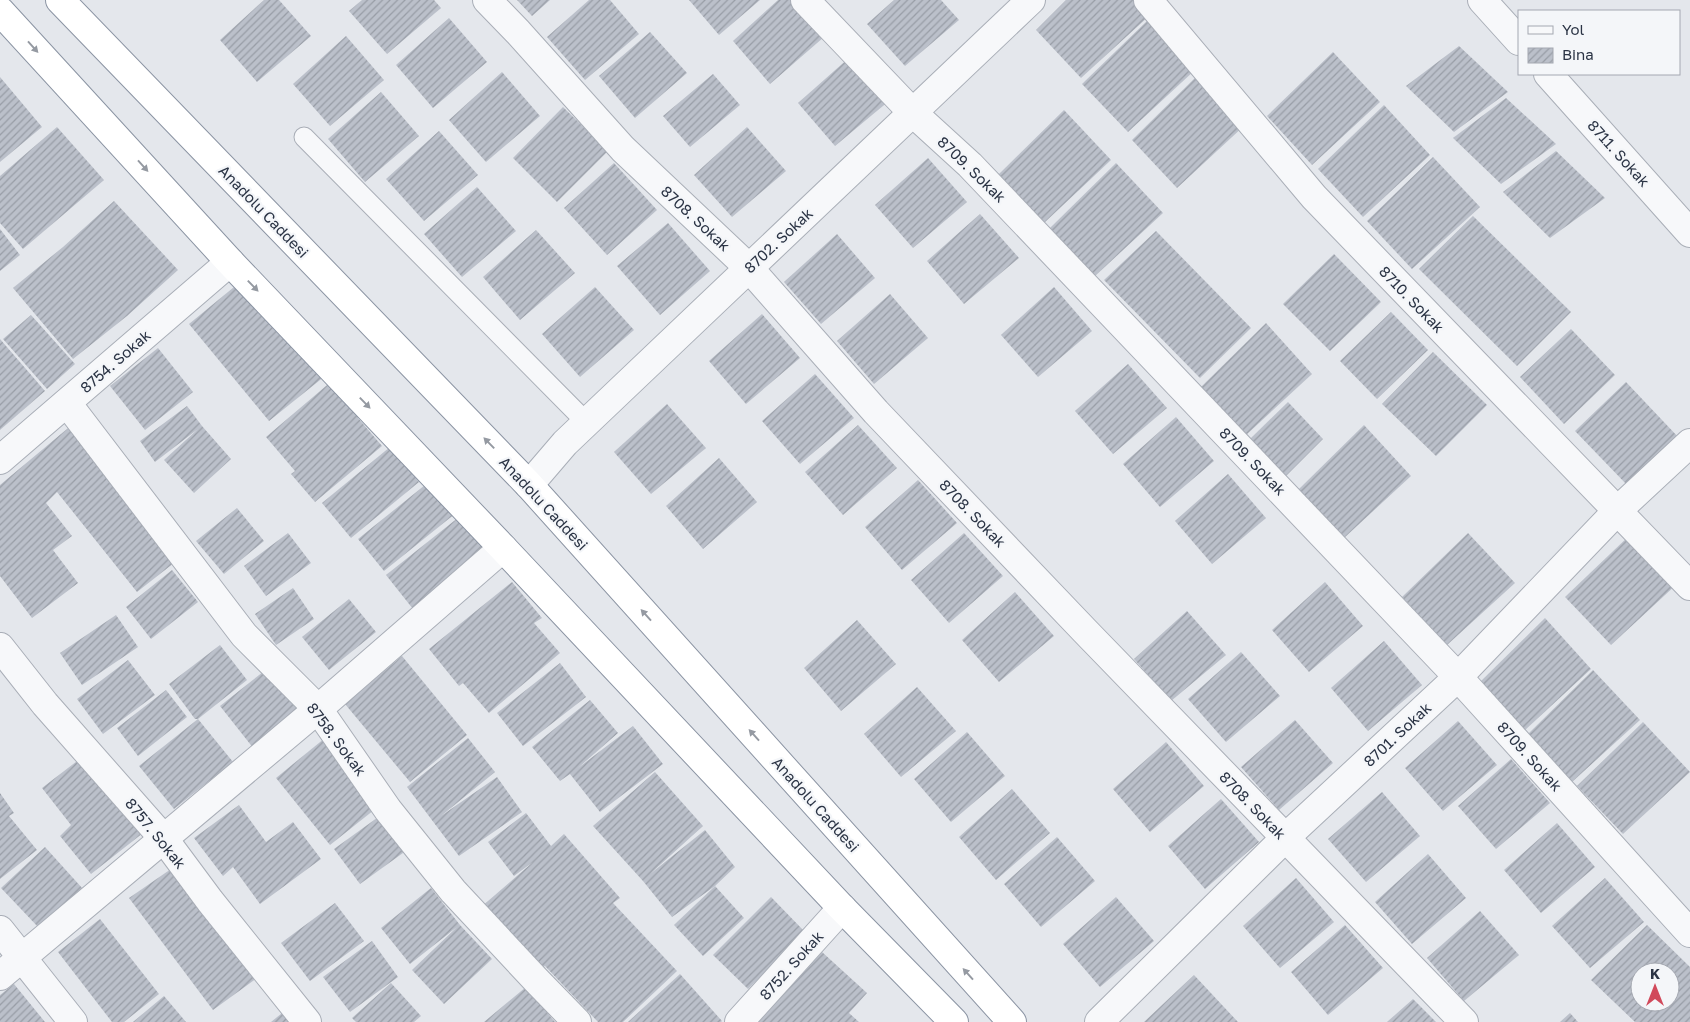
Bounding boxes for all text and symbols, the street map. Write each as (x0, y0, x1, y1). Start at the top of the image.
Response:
legend (1518, 10, 1680, 75)
text: Yol (1562, 20, 1584, 38)
one-way arrow (27, 40, 39, 52)
text: Bina (1562, 45, 1594, 63)
street label: 8711. Sokak (1584, 116, 1654, 191)
street label: 8709. Sokak (934, 132, 1010, 206)
one-way arrow (137, 160, 149, 172)
street label: Anadolu Caddesi (215, 161, 313, 261)
street label: 8708. Sokak (658, 182, 735, 255)
street label: 8702. Sokak (740, 203, 816, 276)
street label: 8710. Sokak (1376, 262, 1449, 336)
one-way arrow (247, 279, 259, 291)
street label: 8754. Sokak (76, 325, 154, 396)
one-way arrow (359, 397, 371, 409)
street label: 8709. Sokak (1216, 423, 1290, 499)
one-way arrow (483, 437, 495, 449)
street label: Anadolu Caddesi (496, 452, 592, 554)
street label: 8708. Sokak (936, 475, 1010, 551)
one-way arrow (640, 608, 651, 621)
street label: 8701. Sokak (1359, 698, 1435, 770)
street label: 8758. Sokak (304, 699, 371, 780)
street label: 8709. Sokak (1494, 717, 1566, 795)
one-way arrow (748, 730, 760, 742)
street label: Anadolu Caddesi (769, 753, 863, 855)
street label: 8708. Sokak (1216, 767, 1290, 843)
street label: 8757. Sokak (122, 794, 190, 872)
street label: 8752. Sokak (755, 926, 827, 1003)
north arrow (1630, 962, 1680, 1012)
text: K (1650, 965, 1660, 982)
one-way arrow (962, 968, 974, 980)

